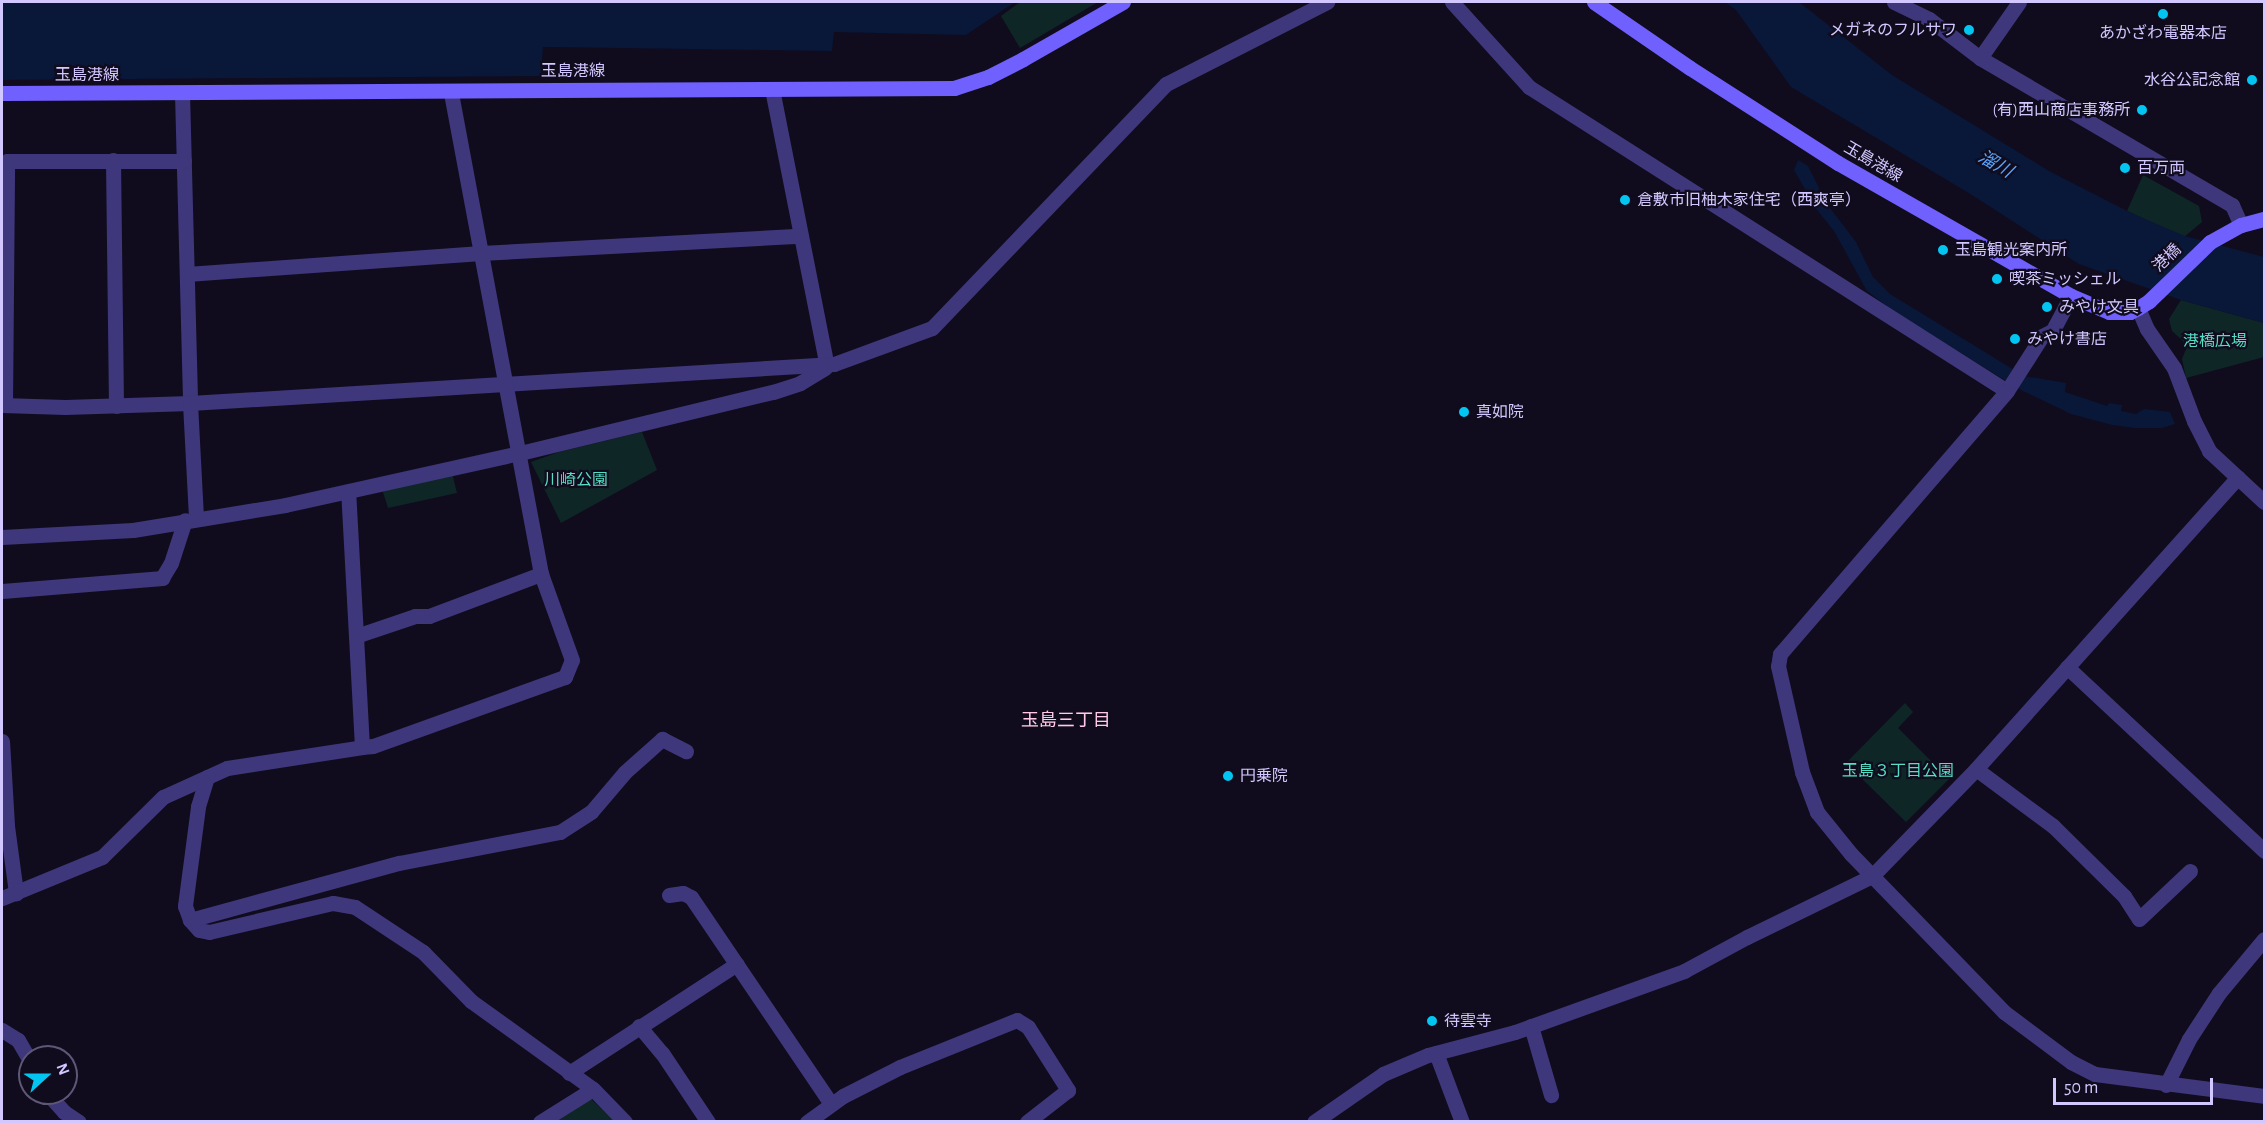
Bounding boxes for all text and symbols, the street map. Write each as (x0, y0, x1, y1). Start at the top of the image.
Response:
marker: あかざわ電器本店 (2156, 7, 2170, 21)
place label: メガネのフルサワ (1829, 20, 1957, 40)
marker: メガネのフルサワ (1962, 23, 1976, 37)
place label: あかざわ電器本店 (2099, 23, 2227, 43)
street label: 玉島港線 (541, 61, 605, 81)
street label: 玉島港線 (55, 65, 119, 85)
place label: 水谷公記念館 (2144, 70, 2240, 90)
marker: 水谷公記念館 (2245, 73, 2259, 87)
place label: (有)西山商店事務所 (1992, 100, 2130, 120)
marker: (有)西山商店事務所 (2135, 103, 2149, 117)
street label: 玉島港線 (1840, 138, 1906, 186)
water label: 溜川 (1974, 147, 2016, 183)
place label: 百万両 (2137, 158, 2185, 178)
marker: 百万両 (2118, 161, 2132, 175)
place label: 倉敷市旧柚木家住宅（西爽亭） (1637, 190, 1861, 210)
marker: 倉敷市旧柚木家住宅（西爽亭） (1618, 193, 1632, 207)
place label: 玉島観光案内所 (1955, 240, 2067, 260)
street label: 港橋 (2149, 240, 2185, 276)
marker: 玉島観光案内所 (1936, 243, 1950, 257)
place label: 喫茶ミッシェル (2009, 269, 2121, 289)
marker: 喫茶ミッシェル (1990, 272, 2004, 286)
place label: みやけ文具 (2059, 297, 2139, 317)
marker: みやけ文具 (2040, 300, 2054, 314)
place label: みやけ書店 (2027, 329, 2107, 349)
park label: 港橋広場 (2183, 331, 2247, 351)
marker: みやけ書店 (2008, 332, 2022, 346)
place label: 真如院 (1476, 402, 1524, 422)
marker: 真如院 (1457, 405, 1471, 419)
park label: 川崎公園 (544, 470, 608, 490)
district label: 玉島三丁目 (1021, 710, 1111, 732)
park label: 玉島３丁目公園 (1842, 761, 1954, 781)
place label: 円乗院 (1240, 766, 1288, 786)
marker: 円乗院 (1221, 769, 1235, 783)
place label: 待雲寺 (1444, 1011, 1492, 1031)
marker: 待雲寺 (1425, 1014, 1439, 1028)
north arrow (18, 1045, 78, 1105)
text: N (53, 1061, 72, 1077)
scale bar (2056, 1066, 2216, 1104)
text: 50 m (2064, 1079, 2098, 1097)

